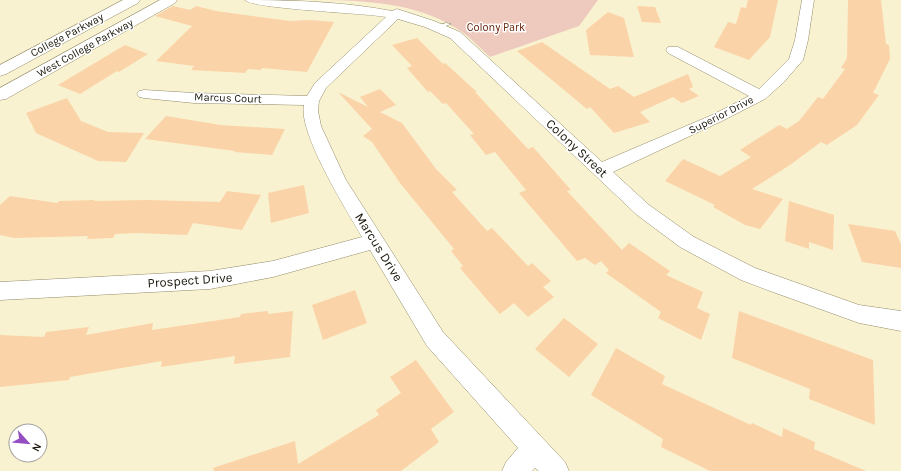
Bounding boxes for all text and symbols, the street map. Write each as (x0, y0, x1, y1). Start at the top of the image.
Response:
street label: College Parkway (28, 10, 106, 60)
street label: West College Parkway (35, 16, 135, 80)
park label: Colony Park (467, 21, 525, 34)
street label: Marcus Court (194, 90, 262, 106)
street label: Superior Drive (686, 93, 756, 137)
street label: Colony Street (543, 116, 611, 180)
street label: Marcus Drive (352, 210, 406, 284)
street label: Prospect Drive (147, 270, 233, 290)
north arrow (8, 423, 48, 463)
text: N (29, 441, 44, 454)

